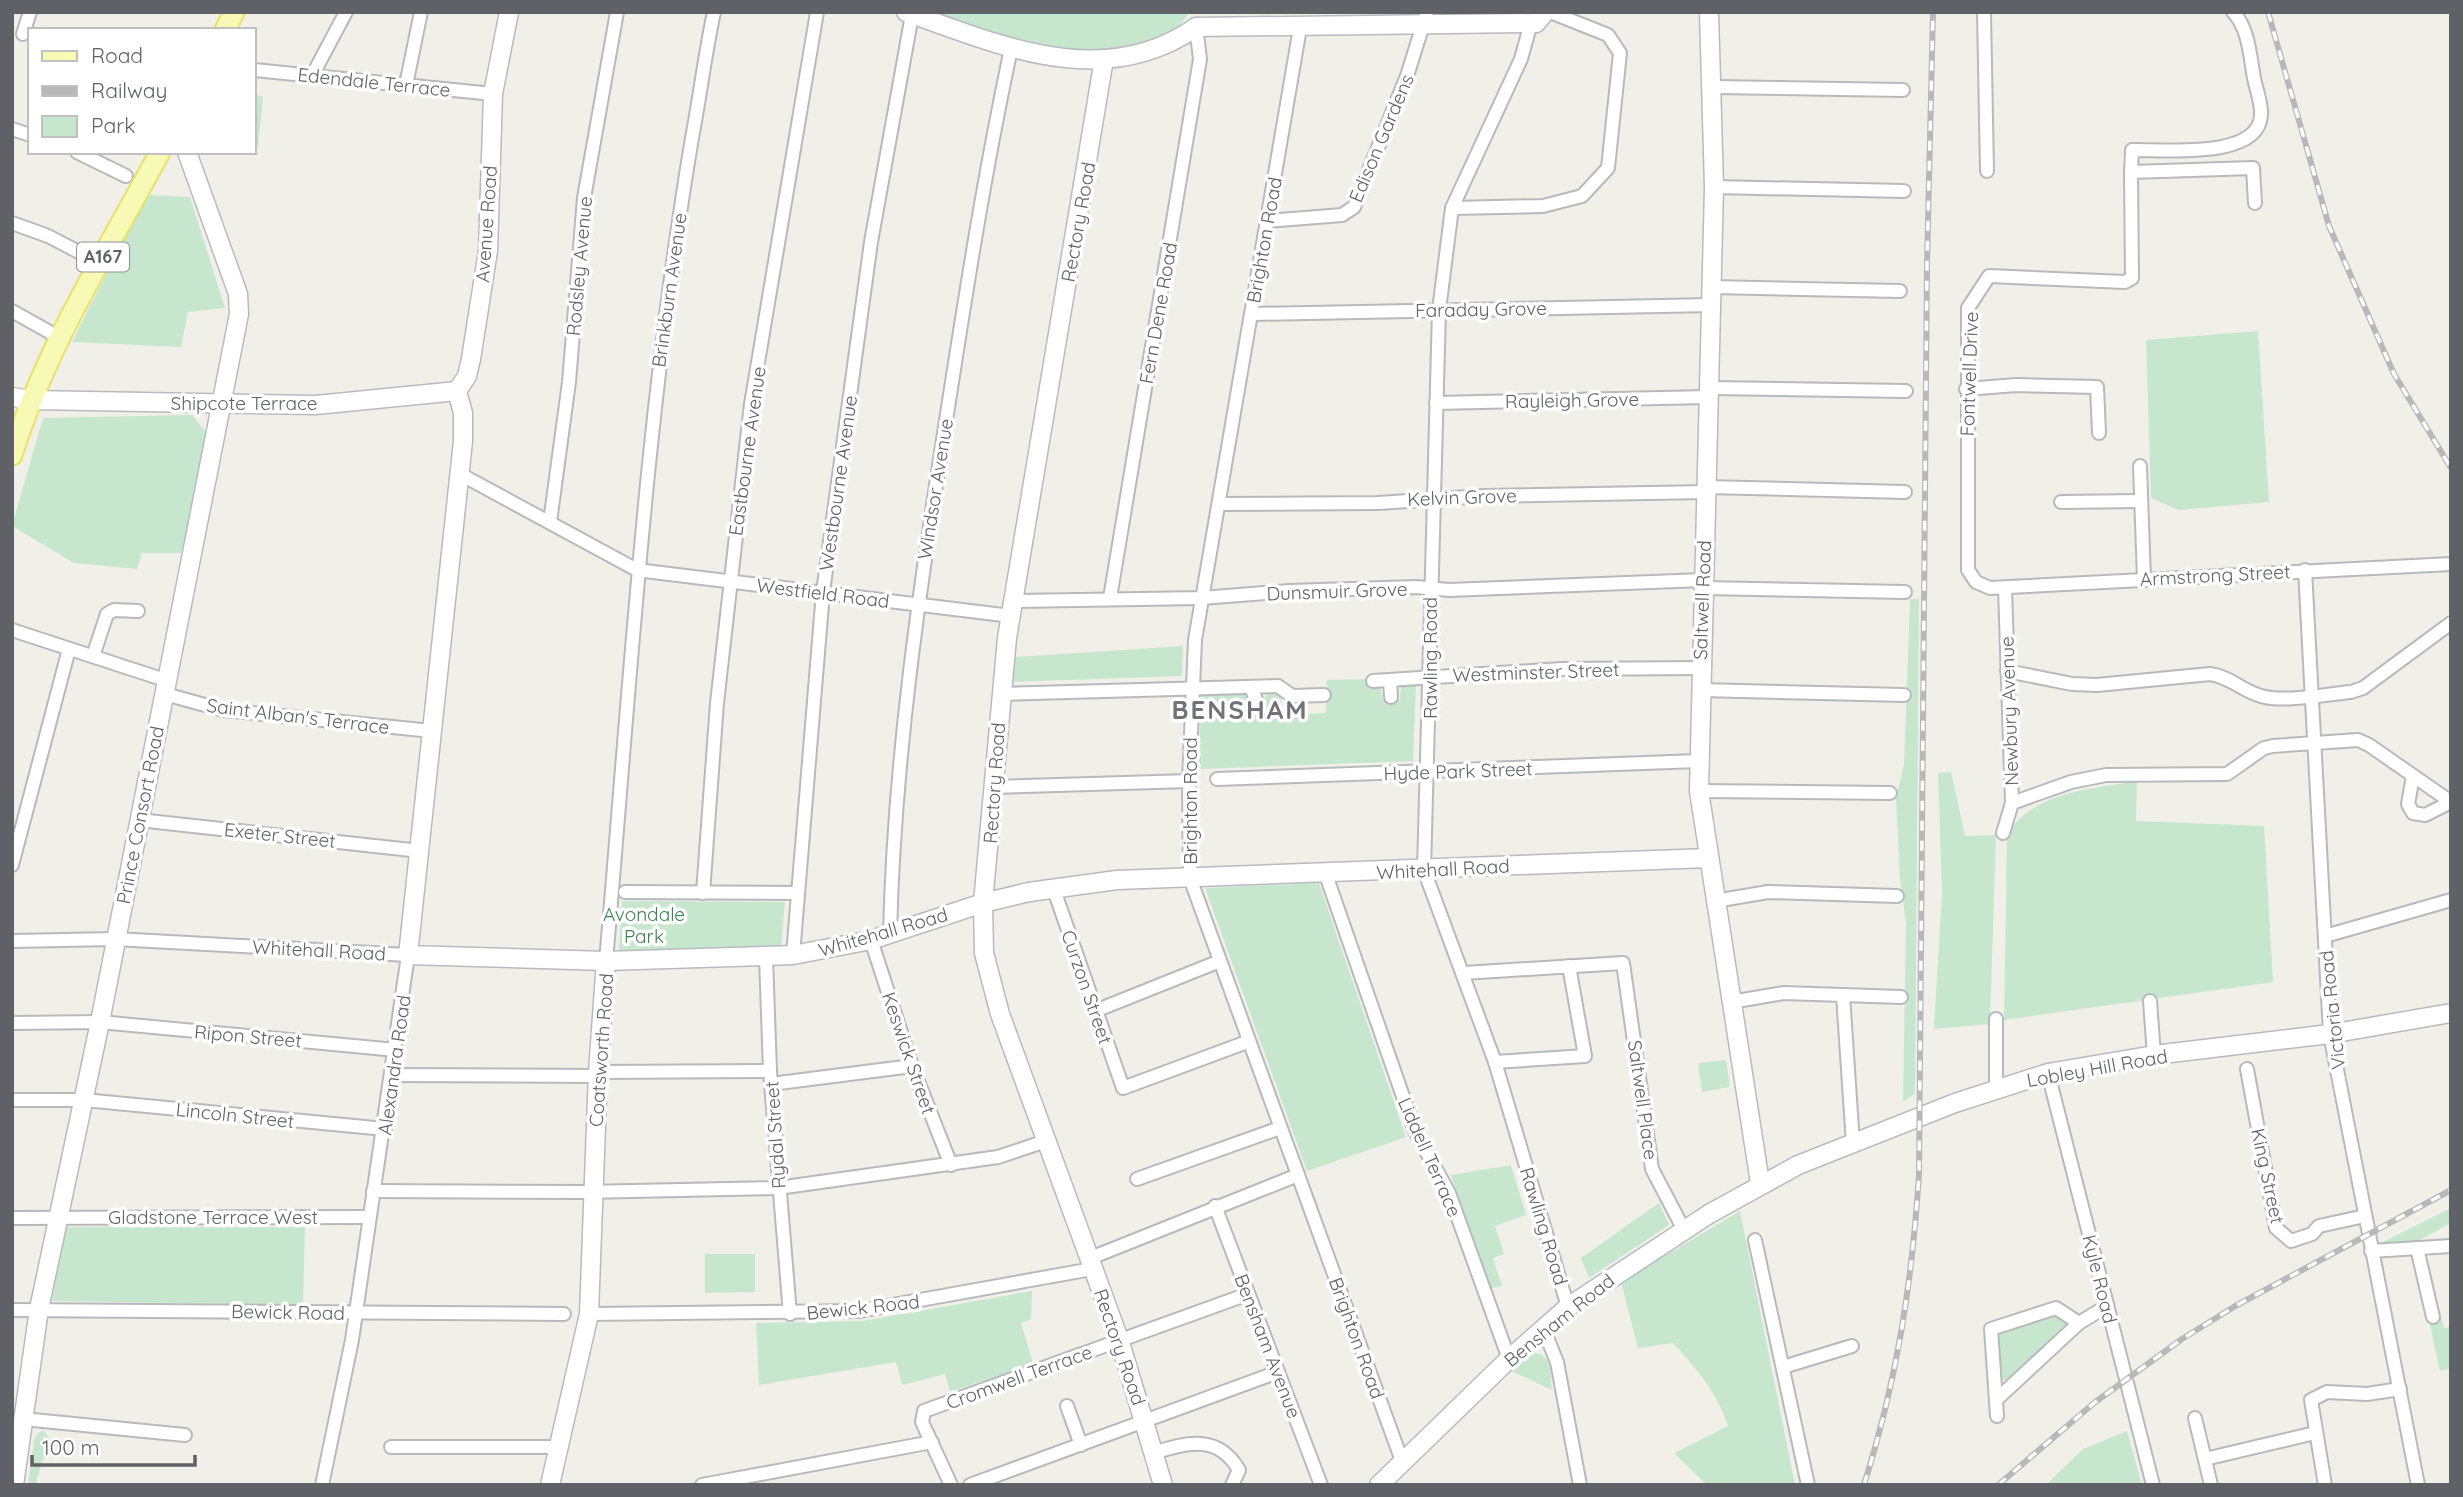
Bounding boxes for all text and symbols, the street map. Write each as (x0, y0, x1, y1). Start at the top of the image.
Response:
legend (28, 28, 256, 154)
text: Road (91, 42, 143, 68)
street label: Edendale Terrace (296, 62, 452, 102)
street label: Edison Gardens (1343, 70, 1419, 206)
text: Railway (91, 77, 167, 103)
text: Park (91, 112, 135, 138)
street label: Rectory Road (1056, 160, 1100, 284)
street label: Avenue Road (470, 165, 502, 283)
street label: Brighton Road (1241, 175, 1287, 305)
street label: Rodsley Avenue (561, 195, 597, 337)
street label: Brinkburn Avenue (646, 211, 692, 369)
street label: Fern Dene Road (1134, 240, 1182, 386)
road number: A167 (77, 243, 129, 272)
street label: Faraday Grove (1415, 296, 1547, 322)
street label: Fontwell Drive (1955, 311, 1983, 437)
street label: Eastbourne Avenue (723, 365, 771, 537)
street label: Rayleigh Grove (1505, 387, 1639, 413)
street label: Shipcote Terrace (170, 391, 318, 415)
street label: Westbourne Avenue (814, 394, 862, 572)
street label: Windsor Avenue (912, 417, 958, 561)
street label: Kelvin Grove (1407, 483, 1517, 511)
street label: Saltwell Road (1688, 540, 1716, 660)
street label: Armstrong Street (2139, 559, 2291, 591)
street label: Westfield Road (755, 573, 891, 613)
street label: Dunsmuir Grove (1266, 577, 1408, 605)
street label: Rawling Road (1418, 597, 1442, 719)
street label: Newbury Avenue (1994, 636, 2024, 786)
street label: Westminster Street (1452, 657, 1620, 687)
street label: Saint Alban's Terrace (205, 693, 391, 739)
district label: BENSHAM (1171, 693, 1309, 726)
street label: Rectory Road (978, 722, 1010, 844)
street label: Prince Consort Road (111, 724, 169, 906)
street label: Brighton Road (1178, 737, 1202, 865)
street label: Hyde Park Street (1383, 756, 1533, 786)
street label: Exeter Street (223, 817, 337, 853)
street label: Whitehall Road (1376, 854, 1510, 884)
park label: Avondale Park (603, 902, 685, 948)
street label: Whitehall Road (815, 902, 951, 962)
street label: Curzon Street (1056, 927, 1118, 1047)
street label: Whitehall Road (252, 935, 386, 965)
street label: Victoria Road (2314, 949, 2350, 1071)
street label: Coatsworth Road (584, 972, 618, 1128)
street label: Keswick Street (877, 989, 941, 1117)
street label: Alexandra Road (372, 993, 416, 1137)
street label: Ripon Street (193, 1019, 303, 1053)
street label: Saltwell Place (1623, 1039, 1663, 1161)
street label: Lobley Hill Road (2025, 1044, 2169, 1092)
street label: Rydal Street (759, 1080, 791, 1190)
street label: Liddell Terrace (1393, 1094, 1467, 1220)
street label: Lincoln Street (175, 1097, 295, 1133)
street label: King Street (2246, 1126, 2290, 1226)
street label: Rawling Road (1515, 1164, 1573, 1288)
street label: Gladstone Terrace West (108, 1205, 318, 1229)
street label: Kyle Road (2077, 1232, 2123, 1326)
street label: Bensham Road (1499, 1268, 1619, 1372)
street label: Bensham Avenue (1229, 1270, 1307, 1422)
street label: Brighton Road (1324, 1274, 1390, 1402)
street label: Rectory Road (1089, 1286, 1151, 1408)
street label: Bewick Road (805, 1289, 921, 1325)
street label: Bewick Road (231, 1299, 345, 1325)
street label: Cromwell Terrace (943, 1339, 1095, 1415)
scale bar (32, 1424, 194, 1468)
text: 100 m (42, 1434, 100, 1460)

